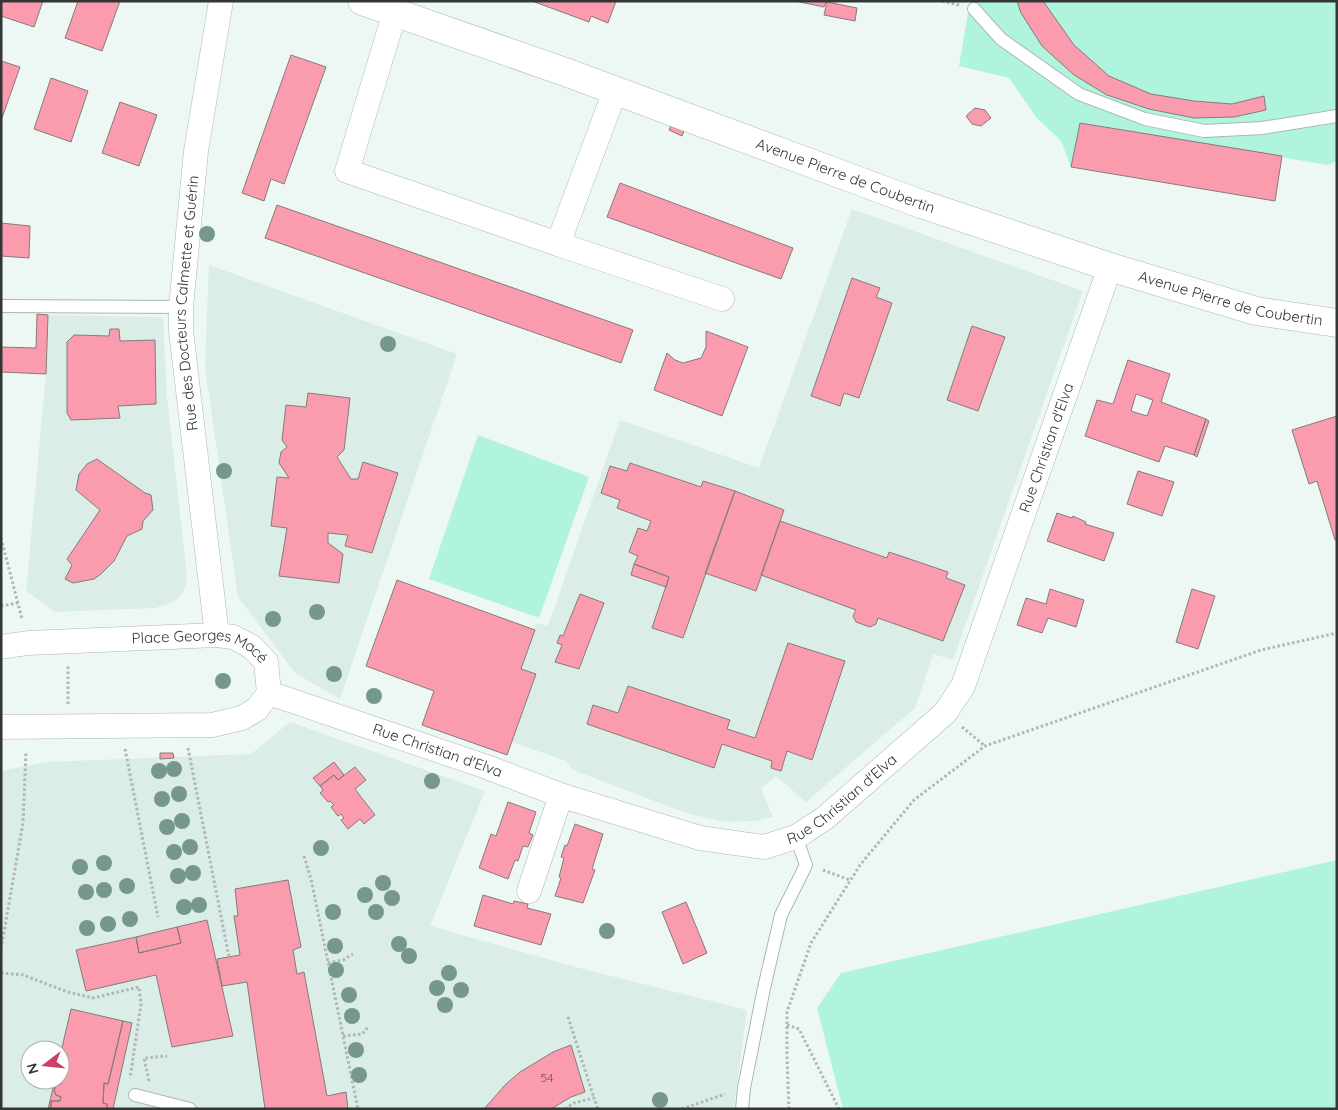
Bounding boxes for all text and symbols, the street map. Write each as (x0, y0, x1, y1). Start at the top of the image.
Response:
street label: Avenue Pierre de Coubertin (753, 134, 937, 217)
street label: Rue des Docteurs Calmette et Guérin (171, 174, 203, 432)
street label: Avenue Pierre de Coubertin (1136, 266, 1324, 330)
street label: Rue Christian d'Elva (1015, 380, 1078, 515)
street label: Place Georges Macé (131, 625, 272, 667)
street label: Rue Christian d'Elva (370, 719, 505, 781)
street label: Rue Christian d'Elva (784, 750, 900, 848)
north arrow (20, 1040, 70, 1090)
text: N (22, 1061, 43, 1076)
house number: 54 (541, 1070, 553, 1085)

